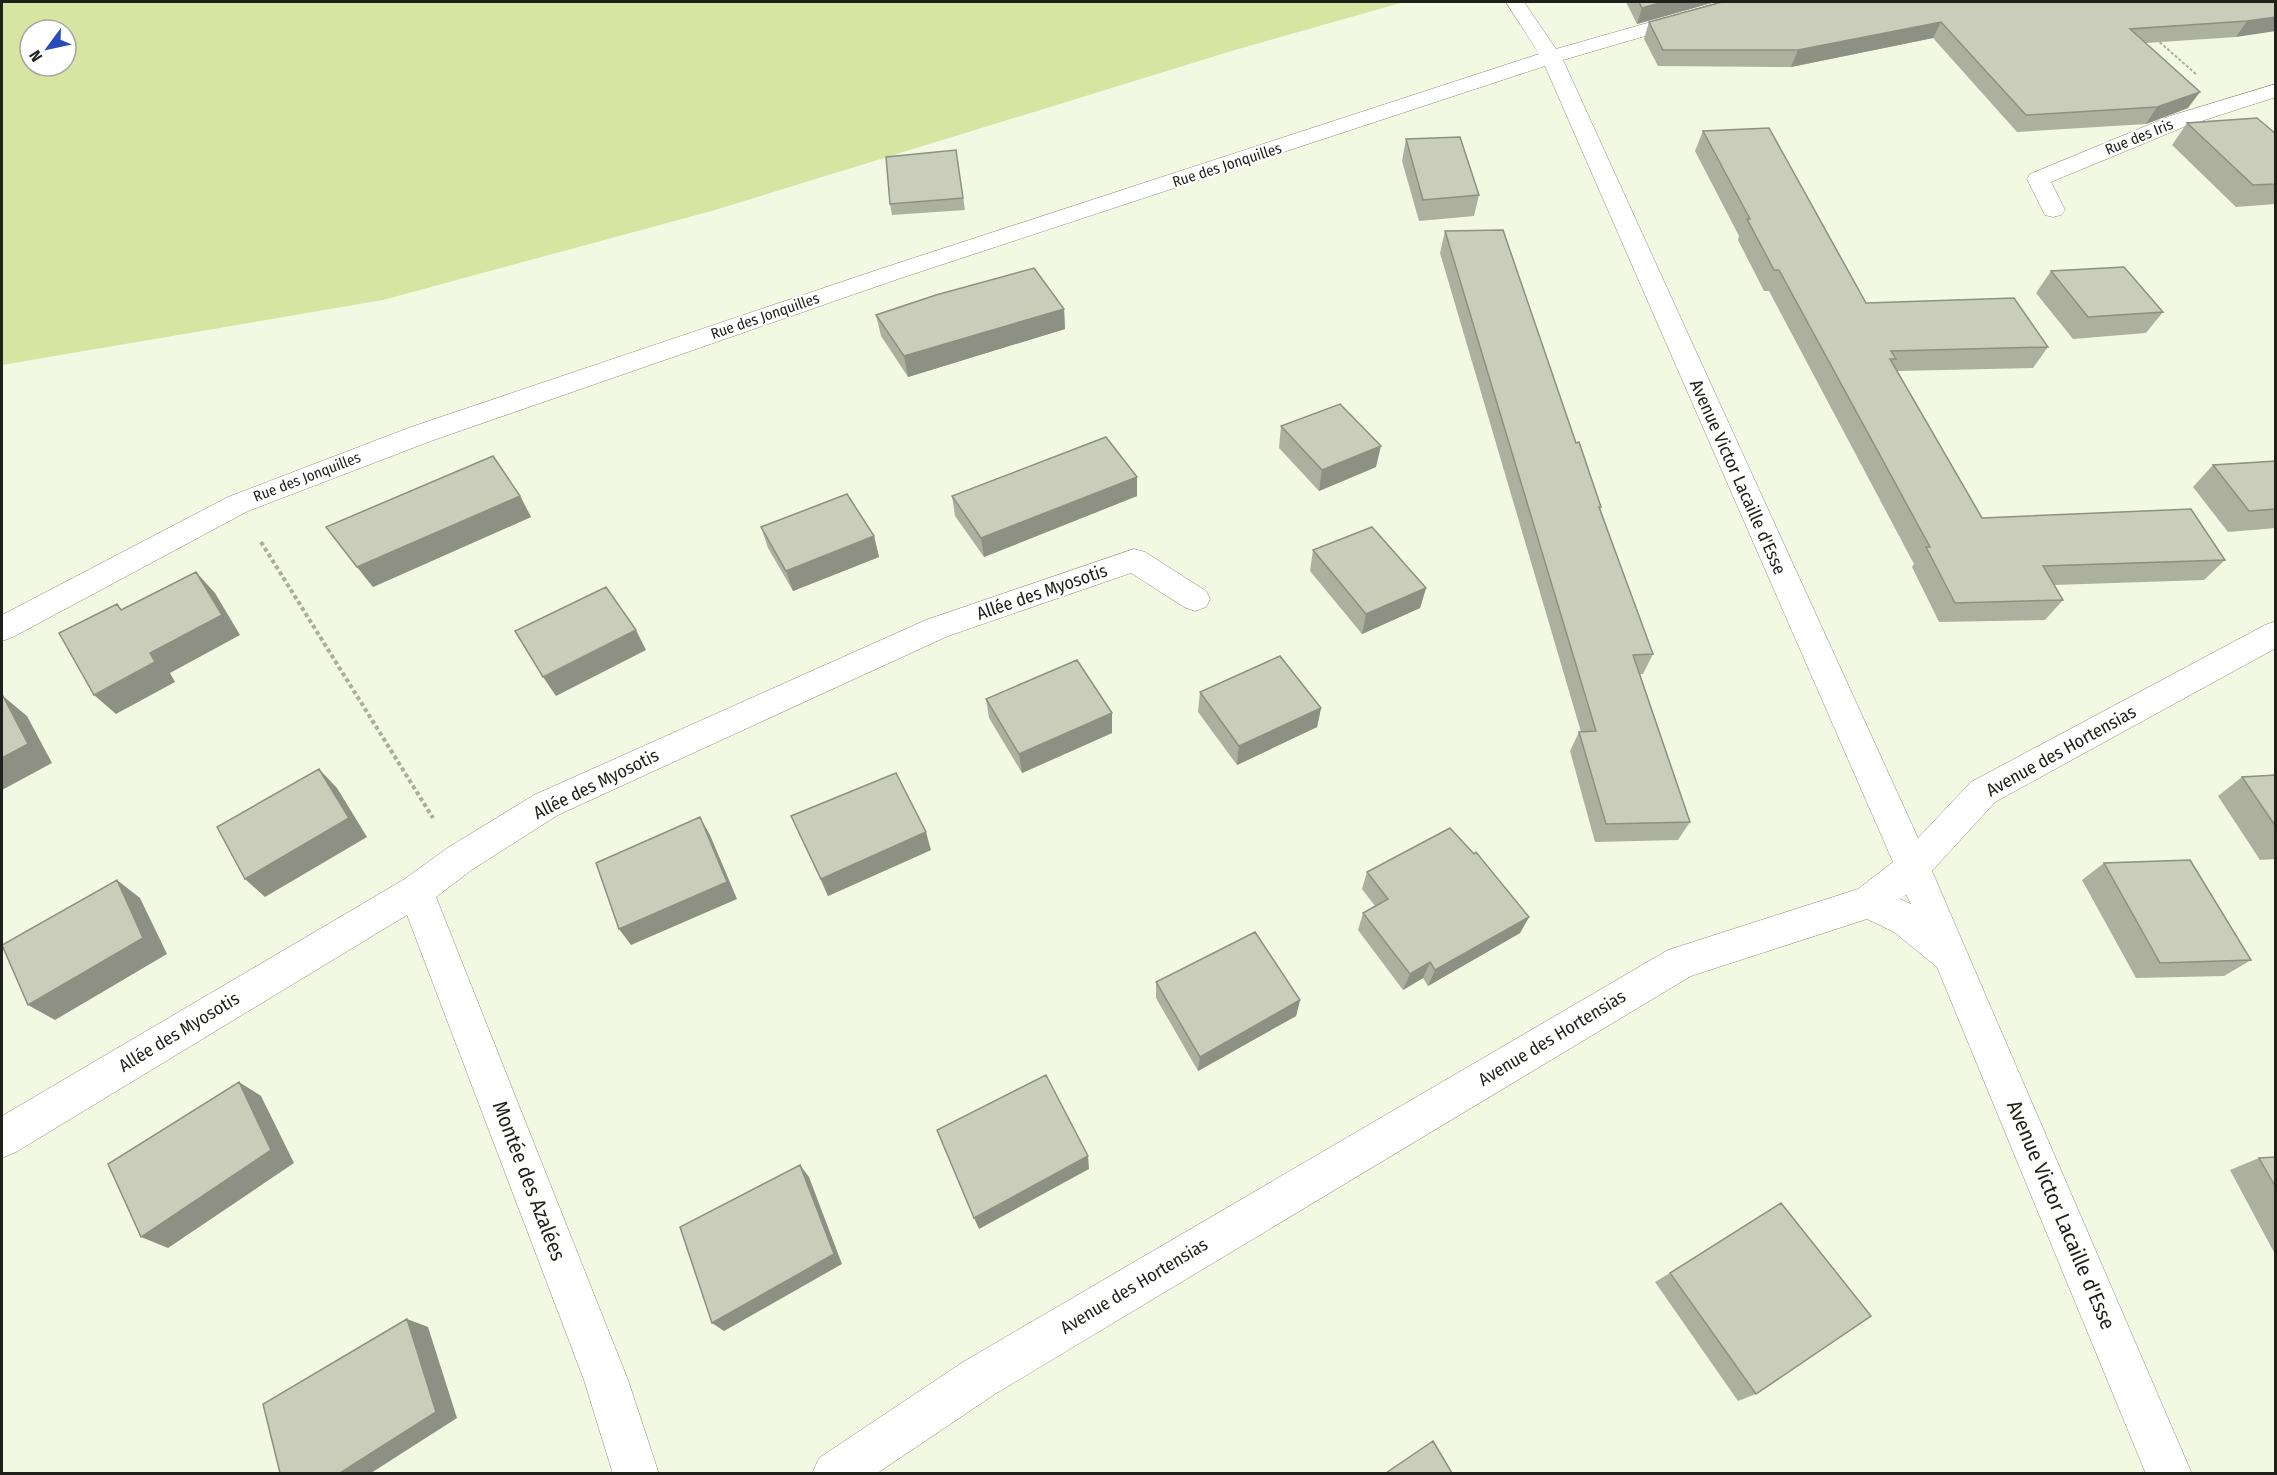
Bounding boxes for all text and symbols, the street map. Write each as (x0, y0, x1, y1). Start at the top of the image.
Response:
north arrow (18, 18, 78, 78)
text: N (25, 47, 46, 65)
street label: Rue des Iris (2102, 115, 2176, 159)
street label: Rue des Jonquilles (1170, 139, 1284, 191)
street label: Rue des Jonquilles (708, 289, 822, 343)
street label: Avenue Victor Lacaille d'Esse (1685, 376, 1791, 578)
street label: Rue des Jonquilles (251, 448, 363, 506)
street label: Allée des Myosotis (974, 559, 1111, 625)
street label: Avenue des Hortensias (1982, 700, 2140, 801)
street label: Allée des Myosotis (530, 744, 663, 824)
street label: Avenue des Hortensias (1474, 985, 1630, 1091)
street label: Allée des Myosotis (115, 987, 244, 1077)
street label: Montée des Azalées (487, 1097, 571, 1265)
street label: Avenue Victor Lacaille d'Esse (2001, 1097, 2121, 1333)
street label: Avenue des Hortensias (1056, 1233, 1212, 1339)

